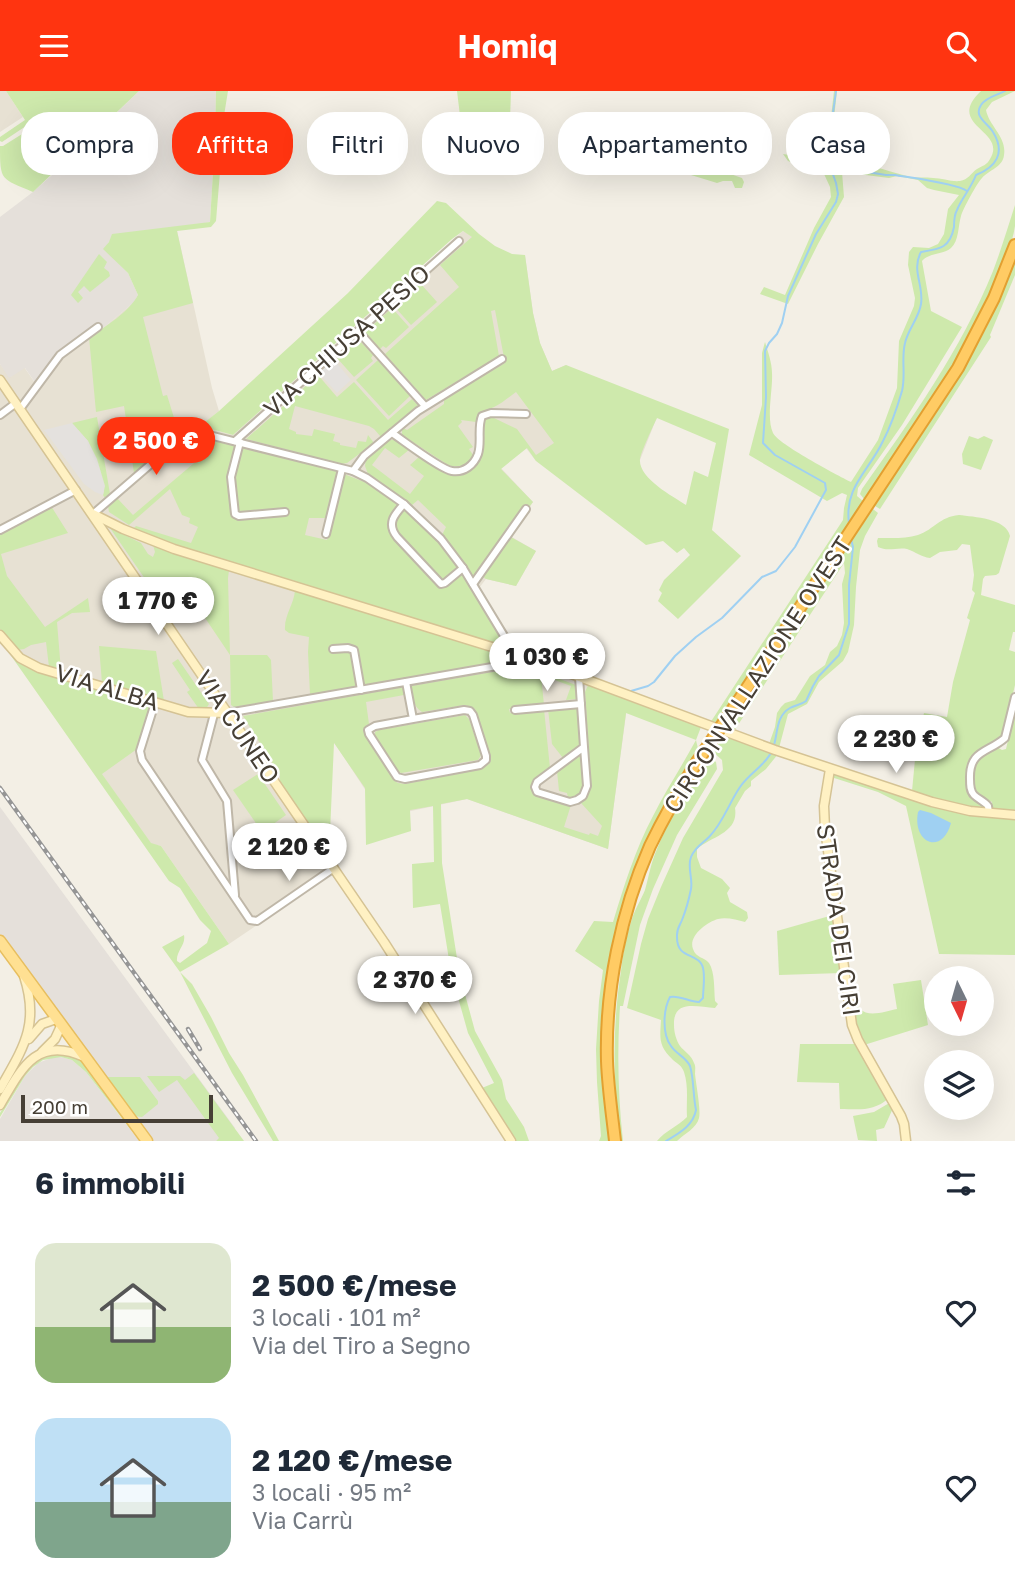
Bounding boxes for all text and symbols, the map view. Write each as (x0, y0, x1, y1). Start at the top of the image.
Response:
icon: menu (35, 27, 73, 65)
text: Homiq (458, 27, 557, 65)
icon: search (942, 27, 980, 65)
chip: Compra (21, 112, 158, 175)
chip: Affitta (172, 112, 293, 175)
chip: Filtri (307, 112, 408, 175)
chip: Nuovo (422, 112, 544, 175)
chip: Appartamento (558, 112, 772, 175)
chip: Casa (786, 112, 890, 175)
street label: VIA CHIUSA PESIO (257, 258, 435, 422)
pin: 2 500 € (91, 417, 221, 477)
text: 2 500 € (113, 426, 199, 454)
street label: CIRCONVALLAZIONE OVEST (657, 531, 857, 818)
pin: 1 770 € (93, 577, 223, 637)
text: 1 770 € (118, 586, 198, 614)
pin: 1 030 € (482, 633, 612, 693)
text: 1 030 € (505, 642, 589, 670)
street label: VIA ALBA (52, 657, 163, 716)
street label: VIA CUNEO (190, 664, 287, 788)
pin: 2 230 € (831, 715, 961, 775)
text: 2 230 € (854, 724, 938, 752)
street label: STRADA DEI CIRI (812, 822, 867, 1018)
pin: 2 120 € (224, 823, 354, 883)
text: 2 120 € (248, 832, 330, 860)
pin: 2 370 € (350, 957, 480, 1016)
text: 2 370 € (373, 965, 457, 993)
north arrow (924, 966, 994, 1036)
map controls (924, 966, 994, 1120)
button: layers (924, 1050, 994, 1120)
scale bar (21, 1092, 214, 1124)
text: 200 m (32, 1095, 88, 1118)
icon: filters (942, 1164, 980, 1202)
text: 6 immobili (35, 1165, 185, 1201)
text: 2 500 €/mese (252, 1267, 457, 1303)
icon: home (91, 1271, 175, 1355)
icon: heart (942, 1294, 980, 1332)
text: 3 locali · 101 m² (252, 1303, 421, 1331)
text: Via del Tiro a Segno (252, 1331, 471, 1359)
text: 2 120 €/mese (252, 1442, 453, 1478)
icon: home (91, 1446, 175, 1530)
icon: heart (942, 1469, 980, 1507)
text: 3 locali · 95 m² (252, 1478, 411, 1506)
text: Via Carrù (252, 1506, 353, 1534)

